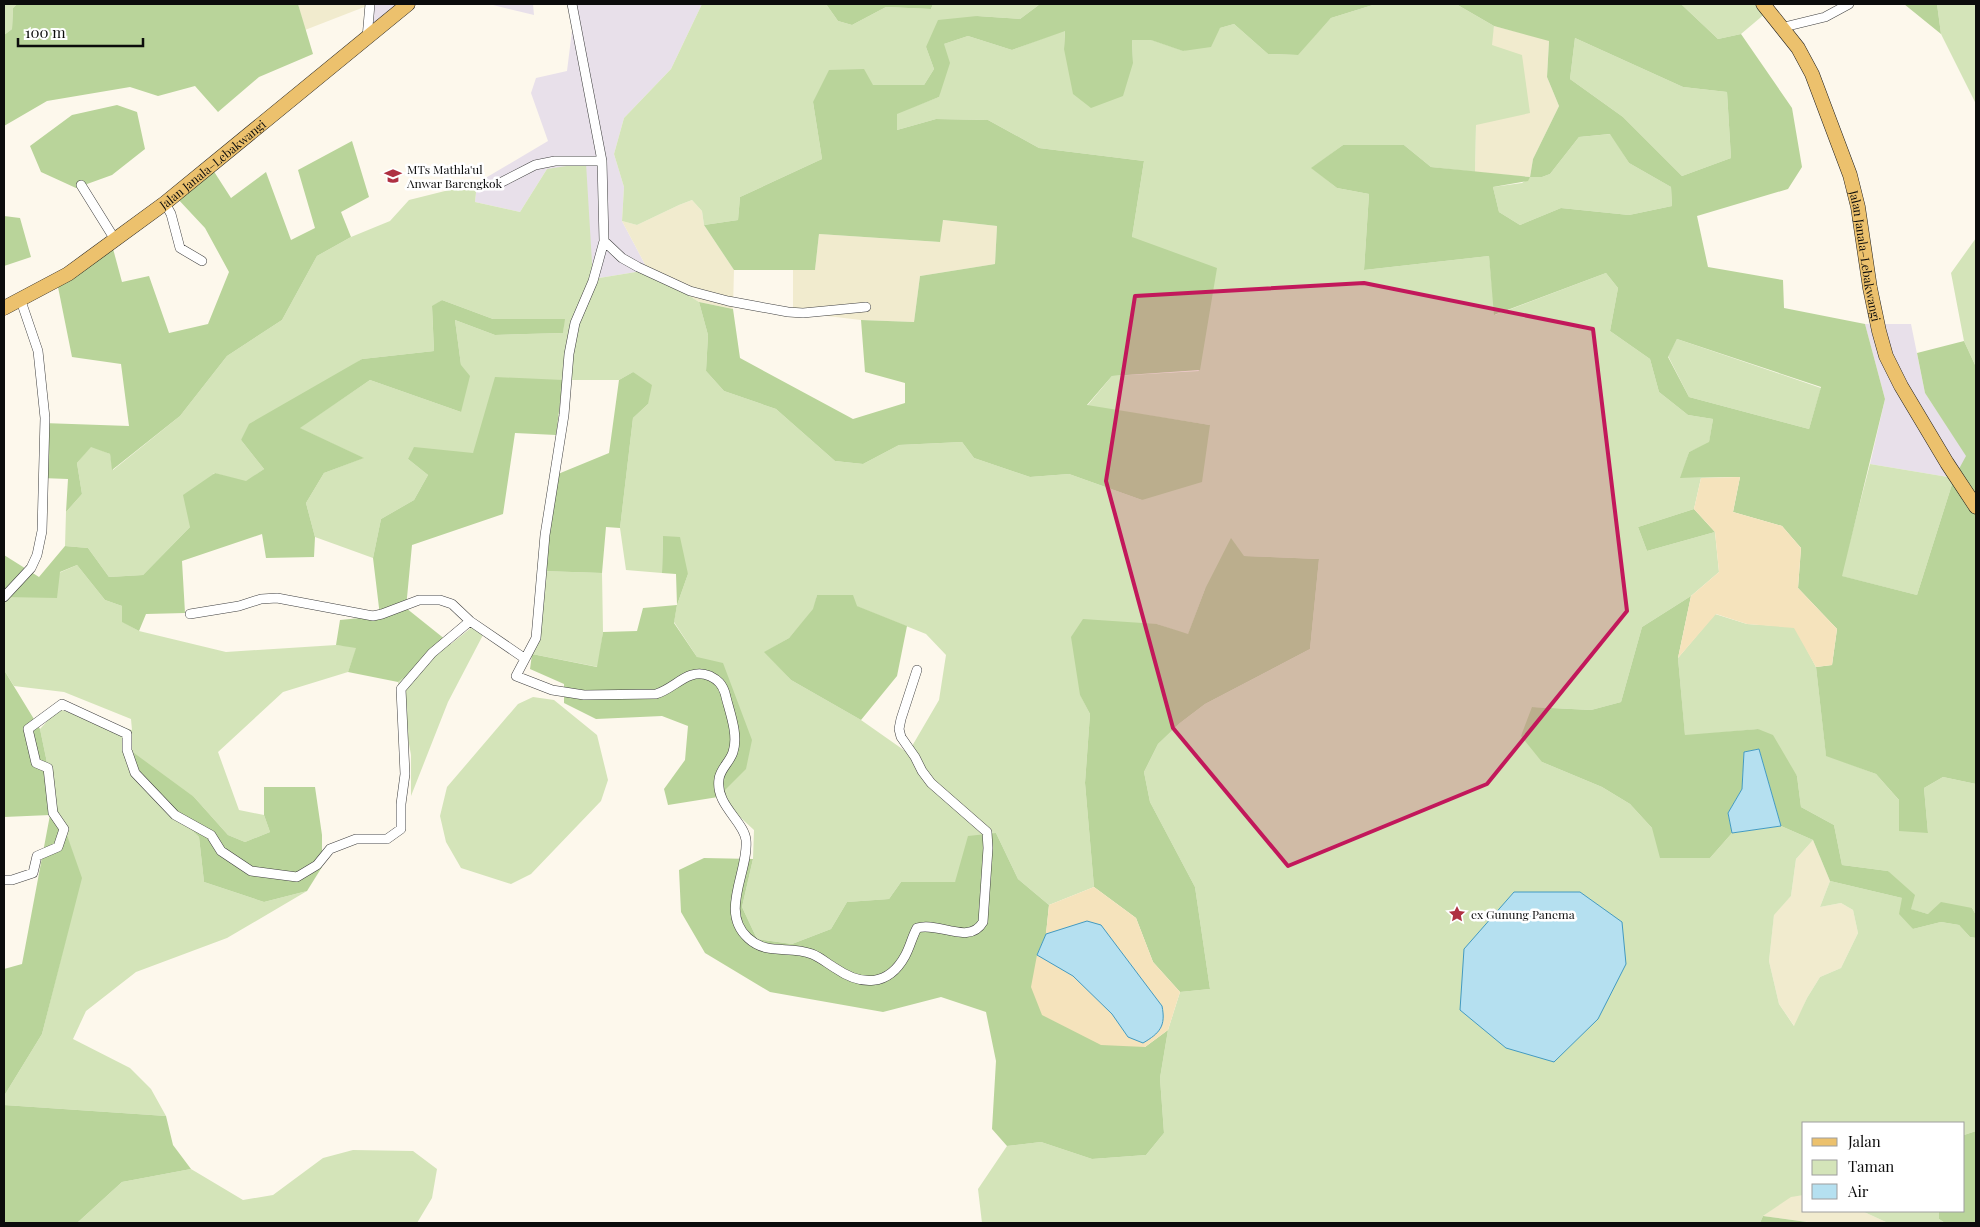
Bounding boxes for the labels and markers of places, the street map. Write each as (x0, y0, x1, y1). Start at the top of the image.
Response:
place label: MTs Mathla'ul Anwar Barengkok (406, 161, 503, 191)
school or university icon: MTs Mathla'ul Anwar Barengkok (383, 166, 403, 186)
place icon: ex Gunung Panema (1447, 904, 1467, 924)
place label: ex Gunung Panema (1471, 906, 1575, 922)

